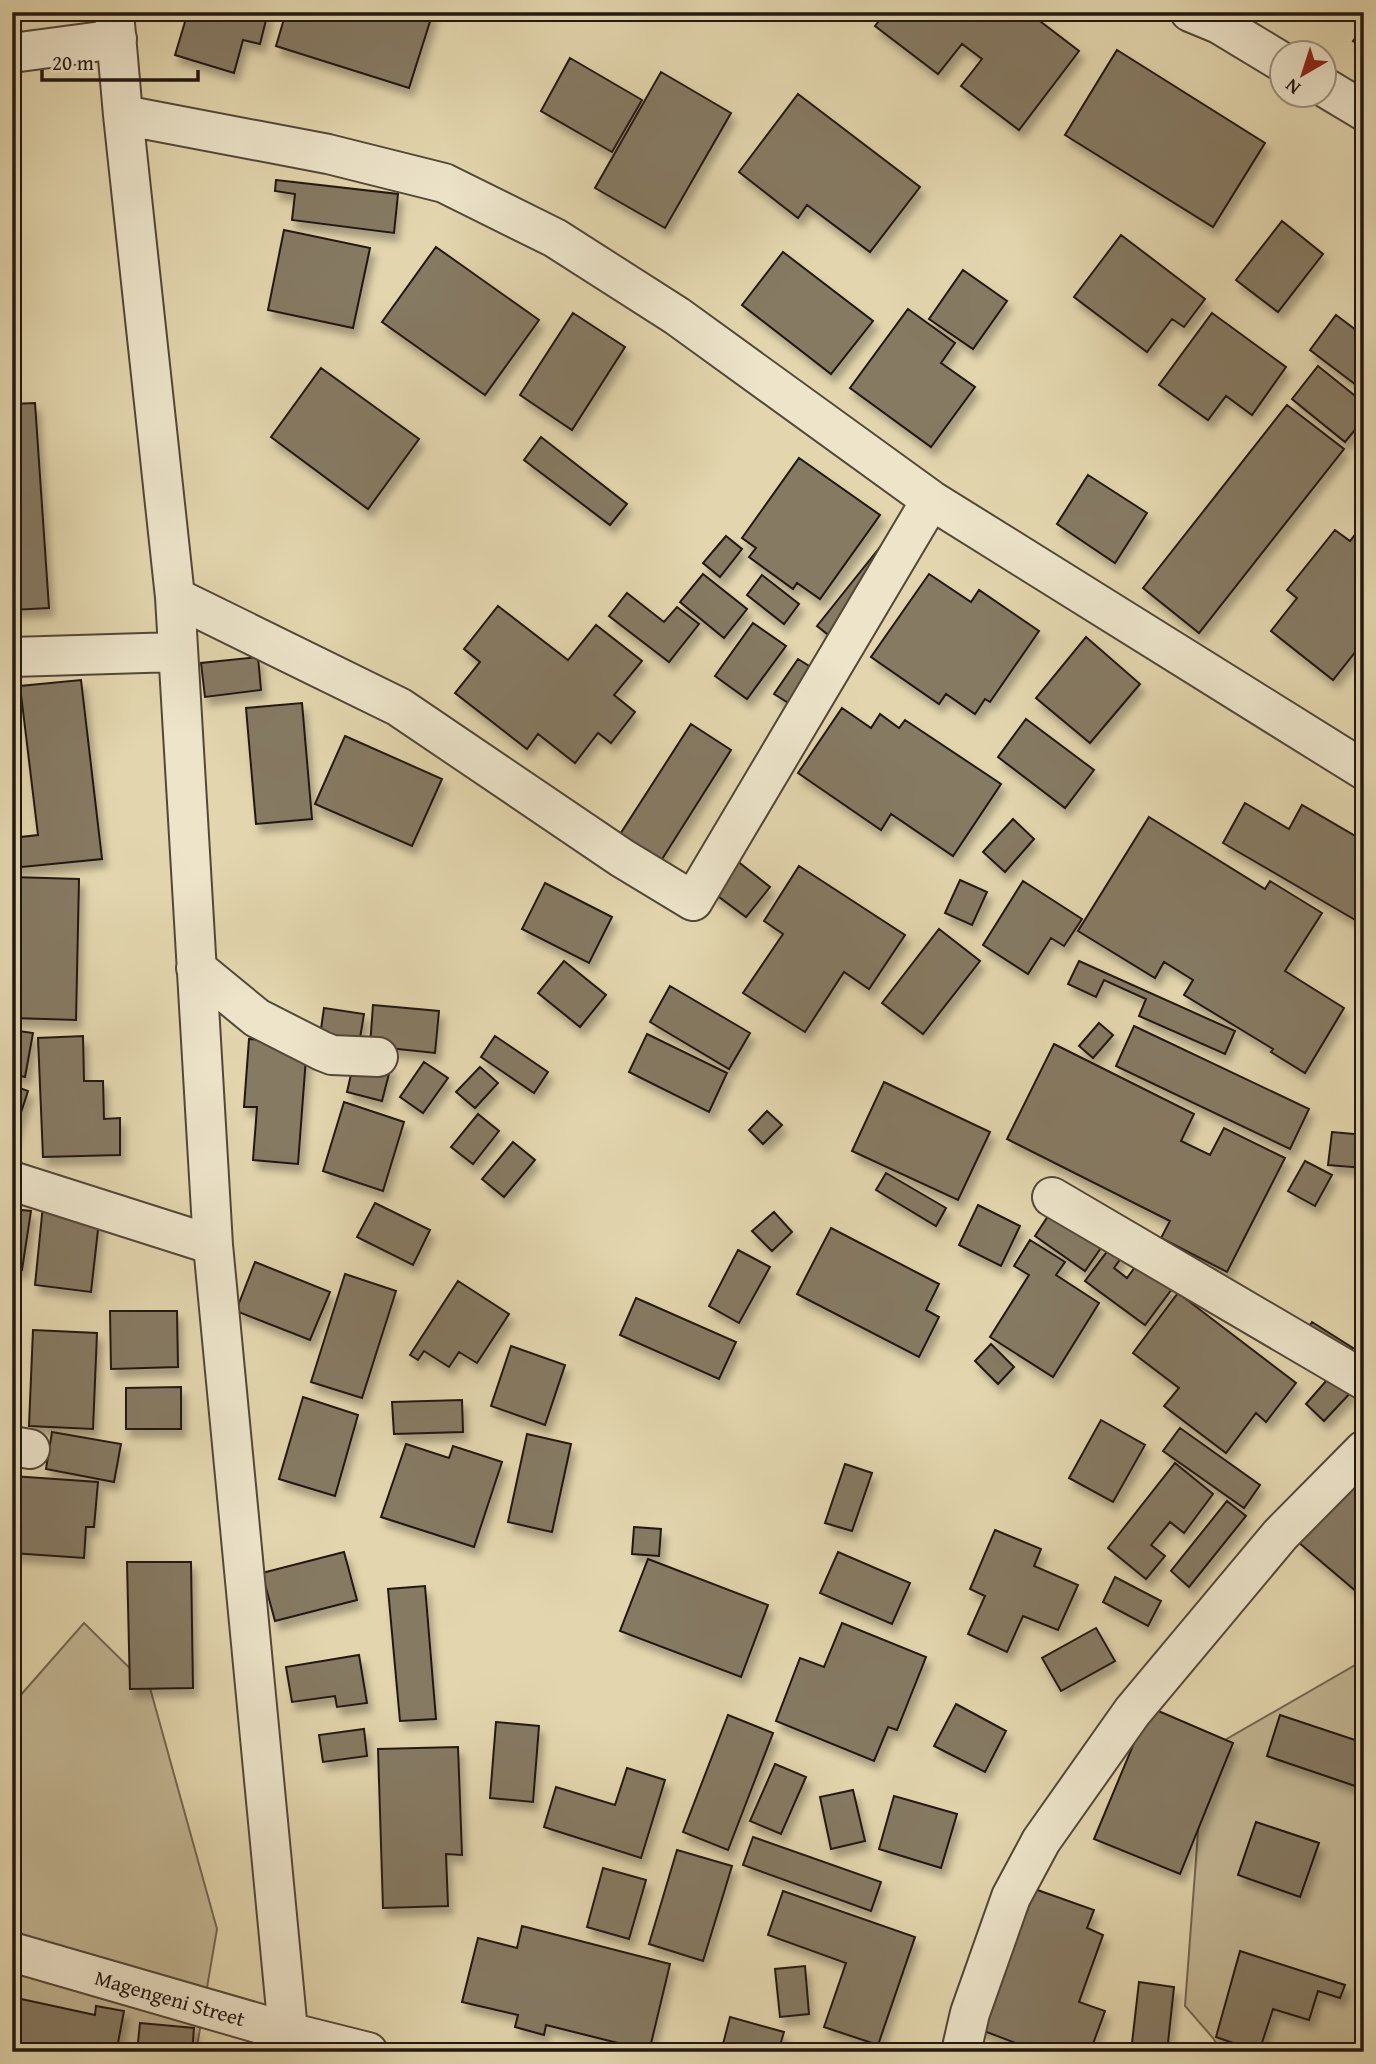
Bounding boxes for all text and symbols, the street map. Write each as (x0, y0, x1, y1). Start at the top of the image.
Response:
scale bar (42, 38, 198, 82)
north arrow (1268, 38, 1338, 108)
text: 20 m (52, 47, 94, 78)
text: N (1278, 72, 1306, 102)
street label: Magengeni Street (91, 1962, 249, 2034)

